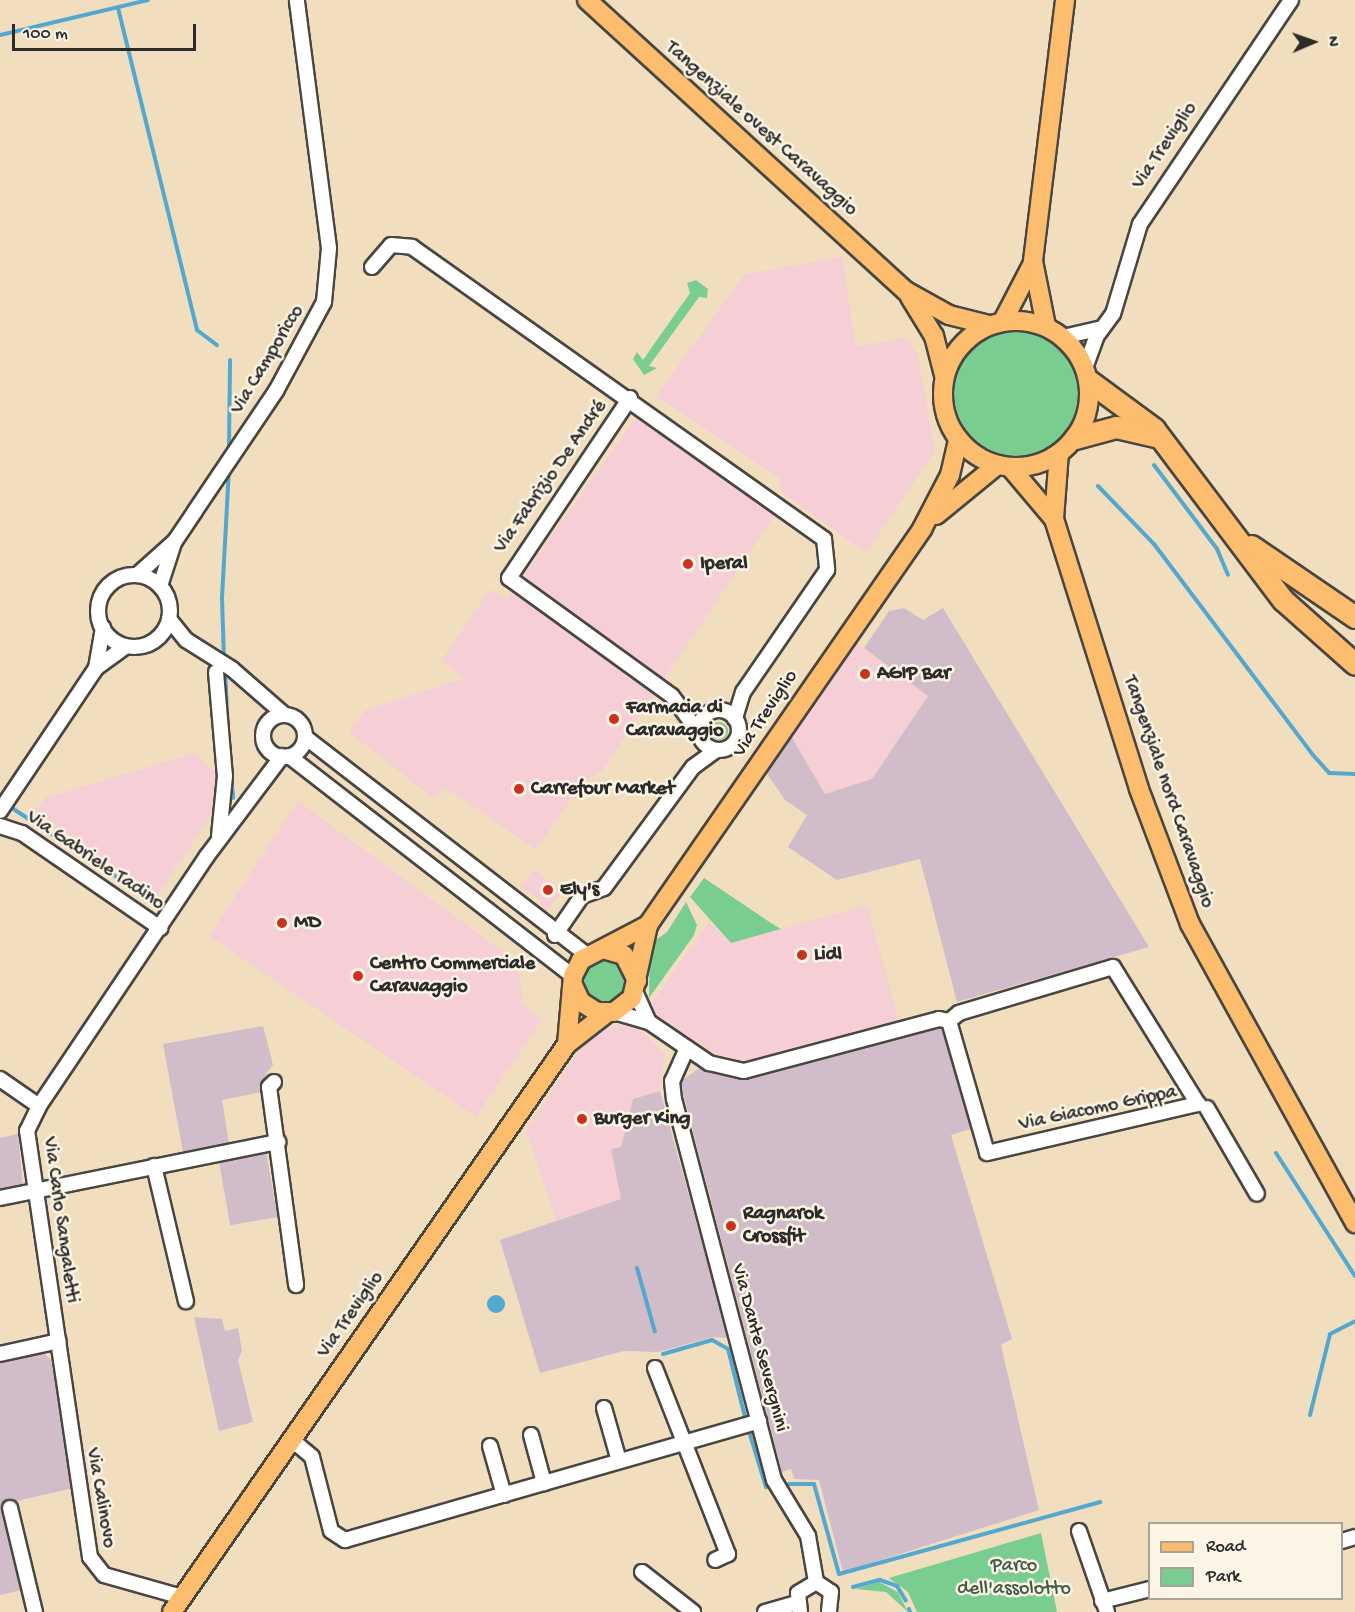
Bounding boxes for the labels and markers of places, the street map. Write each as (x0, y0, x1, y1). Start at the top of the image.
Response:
place label: Iperal (700, 552, 748, 576)
marker: Iperal (681, 557, 695, 571)
place label: AGIP Bar (877, 662, 950, 686)
marker: AGIP Bar (858, 667, 872, 681)
place label: Farmacia di Caravaggio (626, 696, 724, 743)
marker: Farmacia di Caravaggio (607, 712, 621, 726)
place label: Carrefour Market (531, 777, 675, 801)
marker: Carrefour Market (512, 782, 526, 796)
place label: Ely's (560, 878, 599, 902)
marker: Ely's (541, 883, 555, 897)
place label: MD (294, 911, 321, 935)
marker: MD (275, 916, 289, 930)
place label: Lidl (814, 943, 842, 967)
marker: Lidl (795, 948, 809, 962)
place label: Centro Commerciale Caravaggio (370, 952, 535, 999)
marker: Centro Commerciale Caravaggio (351, 969, 365, 983)
place label: Burger King (594, 1107, 690, 1131)
marker: Burger King (575, 1112, 589, 1126)
place label: Ragnarok Crossfit (743, 1202, 823, 1249)
marker: Ragnarok Crossfit (724, 1219, 738, 1233)

